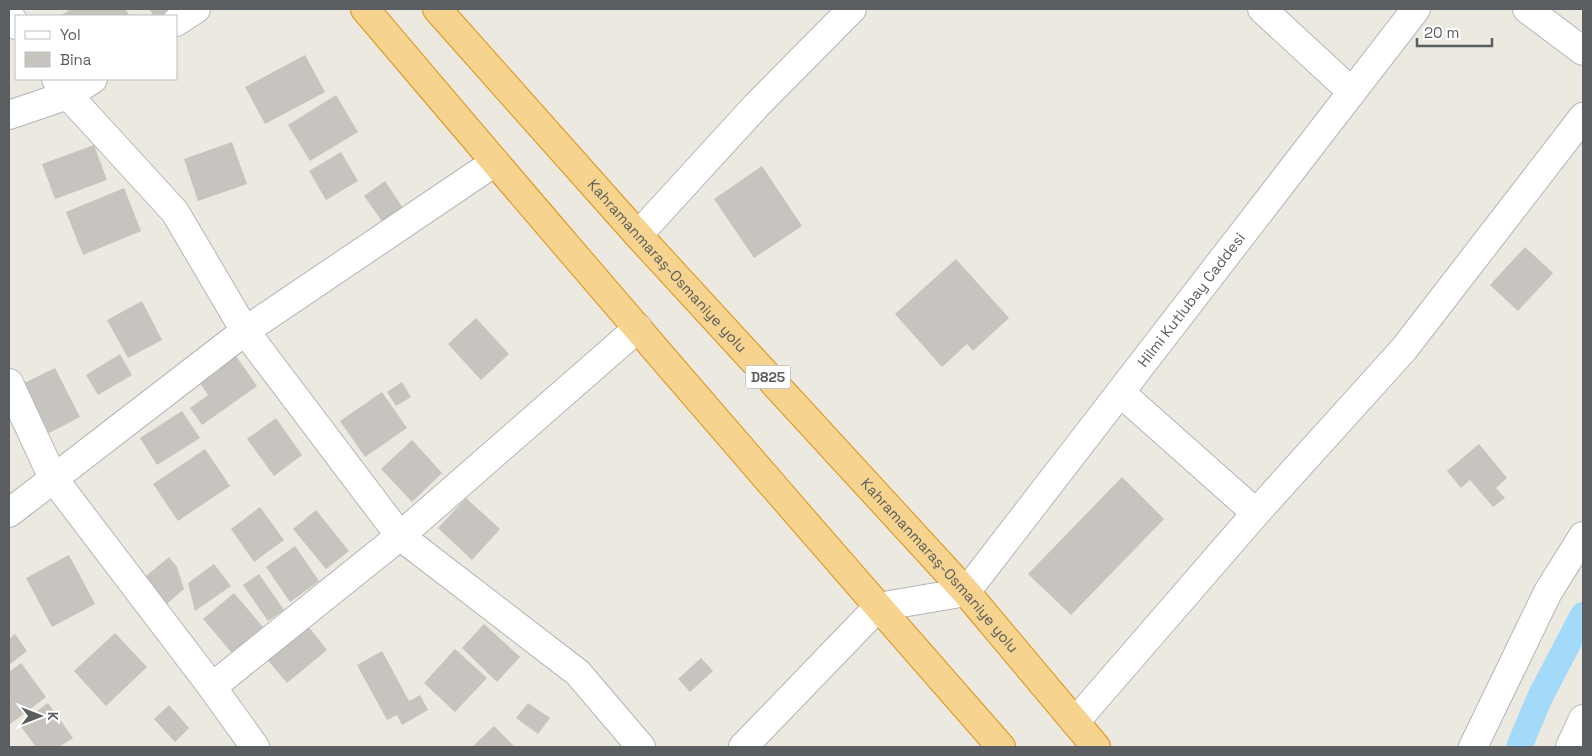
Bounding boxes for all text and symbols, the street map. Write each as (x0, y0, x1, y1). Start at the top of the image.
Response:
legend (15, 15, 178, 80)
scale bar (1417, 15, 1492, 47)
text: 20 m (1424, 23, 1459, 42)
text: Yol (60, 25, 81, 44)
text: Bina (60, 50, 92, 69)
street label: Kahramanmaraş-Osmaniye yolu (584, 175, 751, 356)
street label: Hilmi Kutlubay Caddesi (1133, 229, 1249, 371)
road number: D825 (746, 366, 790, 388)
street label: Kahramanmaraş-Osmaniye yolu (857, 474, 1023, 656)
north arrow (15, 691, 65, 741)
text: K (44, 712, 62, 721)

